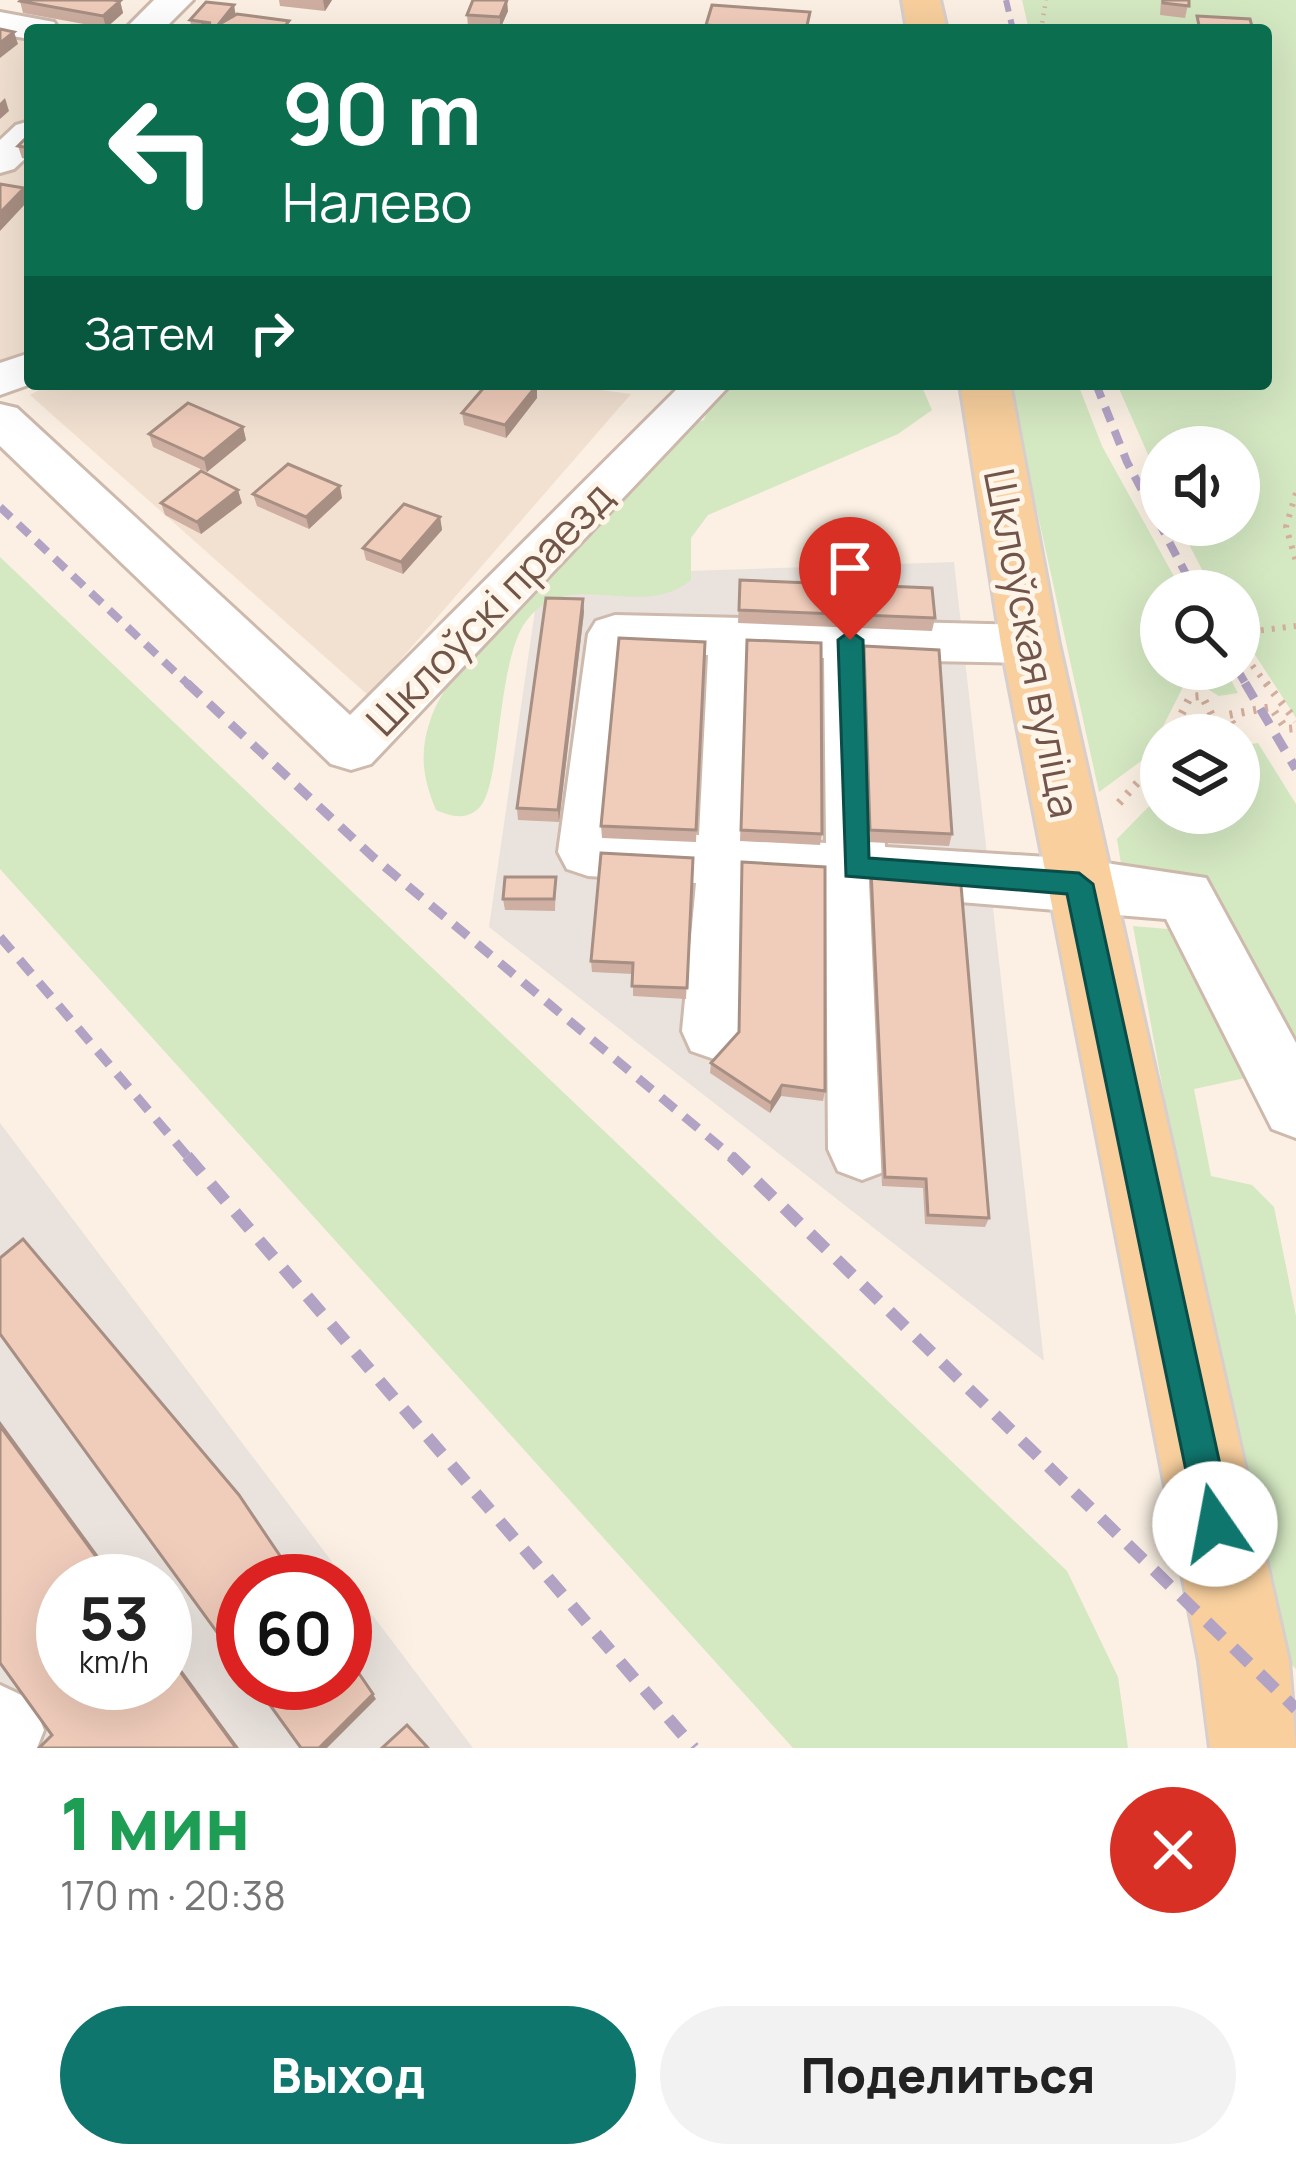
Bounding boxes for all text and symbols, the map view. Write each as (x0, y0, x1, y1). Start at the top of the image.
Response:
text: 90 m (282, 55, 482, 170)
icon: left (84, 72, 240, 228)
text: Налево (282, 164, 472, 238)
icon: right (239, 300, 305, 366)
text: Затем (84, 302, 215, 364)
map controls (1140, 426, 1260, 834)
button: sound (1140, 426, 1260, 546)
street label: Шклоўская вуліца (971, 464, 1095, 822)
street label: Шклоўскі праезд (353, 468, 625, 748)
pin (799, 517, 901, 640)
icon: arrive (817, 535, 883, 601)
button: search (1140, 570, 1260, 690)
button: layers (1140, 714, 1260, 834)
position arrow (1152, 1461, 1278, 1587)
speed limit sign: 60 (216, 1554, 372, 1710)
text: 53 (79, 1576, 149, 1658)
text: km/h (79, 1641, 149, 1682)
text: 1 мин (60, 1773, 250, 1872)
button: close (1110, 1787, 1236, 1913)
text: 170 m · 20:38 (60, 1868, 286, 1922)
button: Выход (60, 2006, 636, 2144)
button: Поделиться (660, 2006, 1236, 2144)

